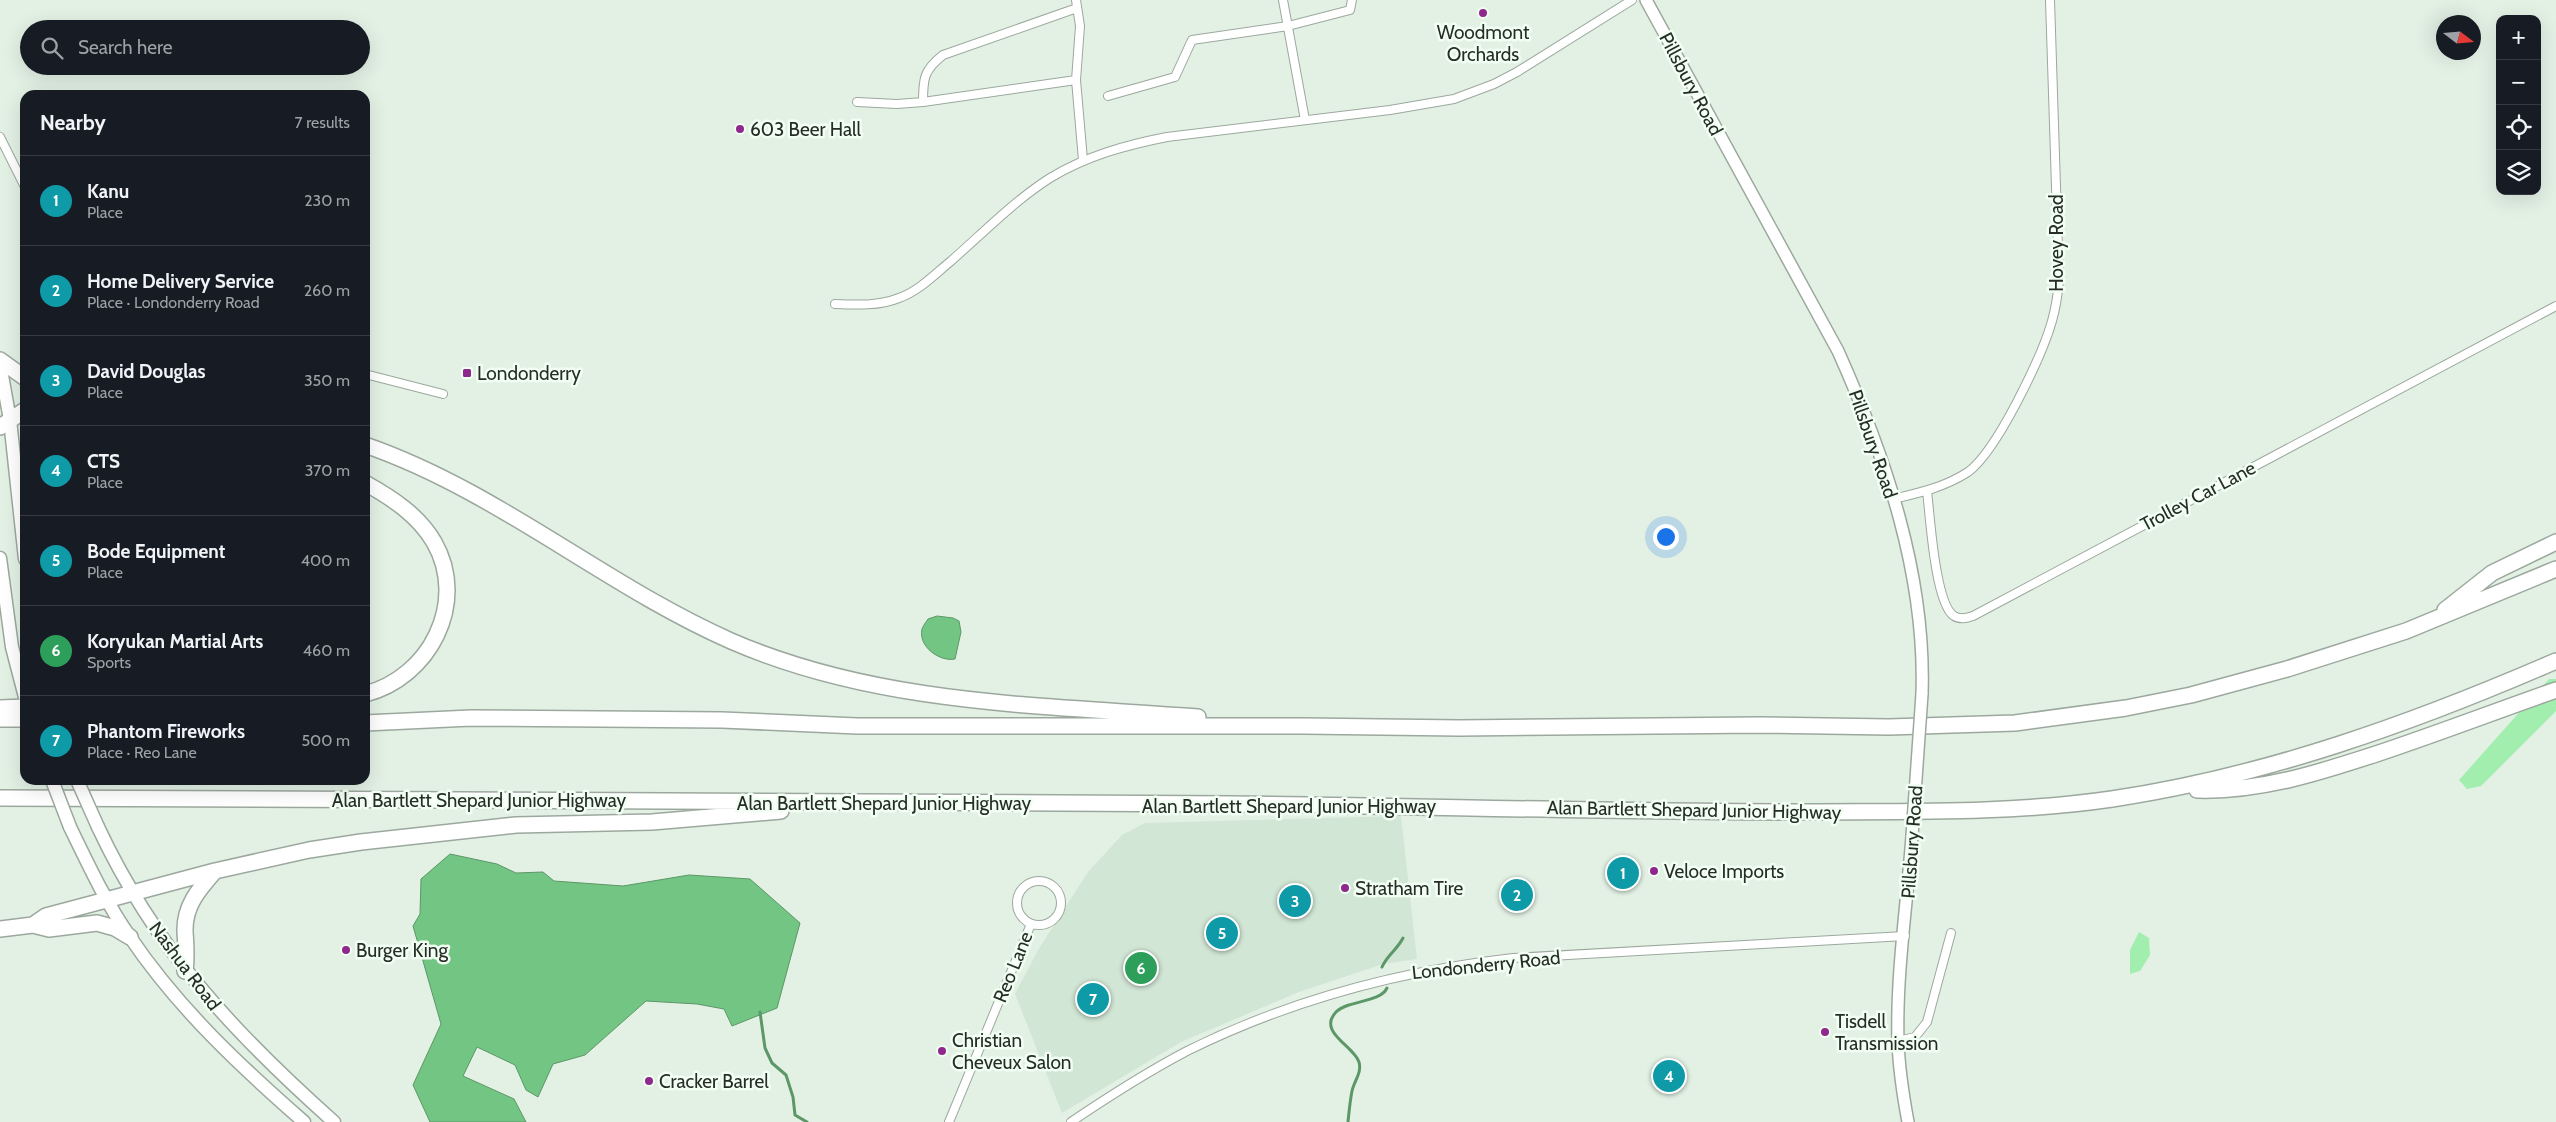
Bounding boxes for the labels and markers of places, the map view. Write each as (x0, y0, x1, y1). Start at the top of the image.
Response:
marker: Woodmont Orchards (1477, 7, 1489, 19)
place label: Woodmont Orchards (1437, 21, 1530, 66)
place label: 603 Beer Hall (750, 118, 862, 141)
marker: 603 Beer Hall (734, 123, 746, 135)
place label: Londonderry (477, 362, 581, 385)
marker: Londonderry (461, 367, 473, 379)
pin: 1 (1607, 854, 1639, 892)
place label: Veloce Imports (1664, 860, 1784, 883)
marker: Veloce Imports (1648, 865, 1660, 877)
pin: 2 (1501, 876, 1533, 914)
place label: Stratham Tire (1355, 877, 1464, 900)
pin: 3 (1279, 882, 1311, 920)
marker: Stratham Tire (1339, 882, 1351, 894)
pin: 5 (1206, 914, 1238, 952)
place label: Burger King (356, 939, 448, 962)
marker: Burger King (340, 944, 352, 956)
pin: 6 (1125, 949, 1157, 987)
pin: 7 (1077, 980, 1109, 1018)
place label: Tisdell Transmission (1835, 1010, 1938, 1055)
marker: Tisdell Transmission (1819, 1026, 1831, 1038)
place label: Christian Cheveux Salon (952, 1029, 1071, 1074)
marker: Christian Cheveux Salon (936, 1045, 948, 1057)
pin: 4 (1653, 1057, 1685, 1095)
place label: Cracker Barrel (659, 1070, 769, 1093)
marker: Cracker Barrel (643, 1075, 655, 1087)

